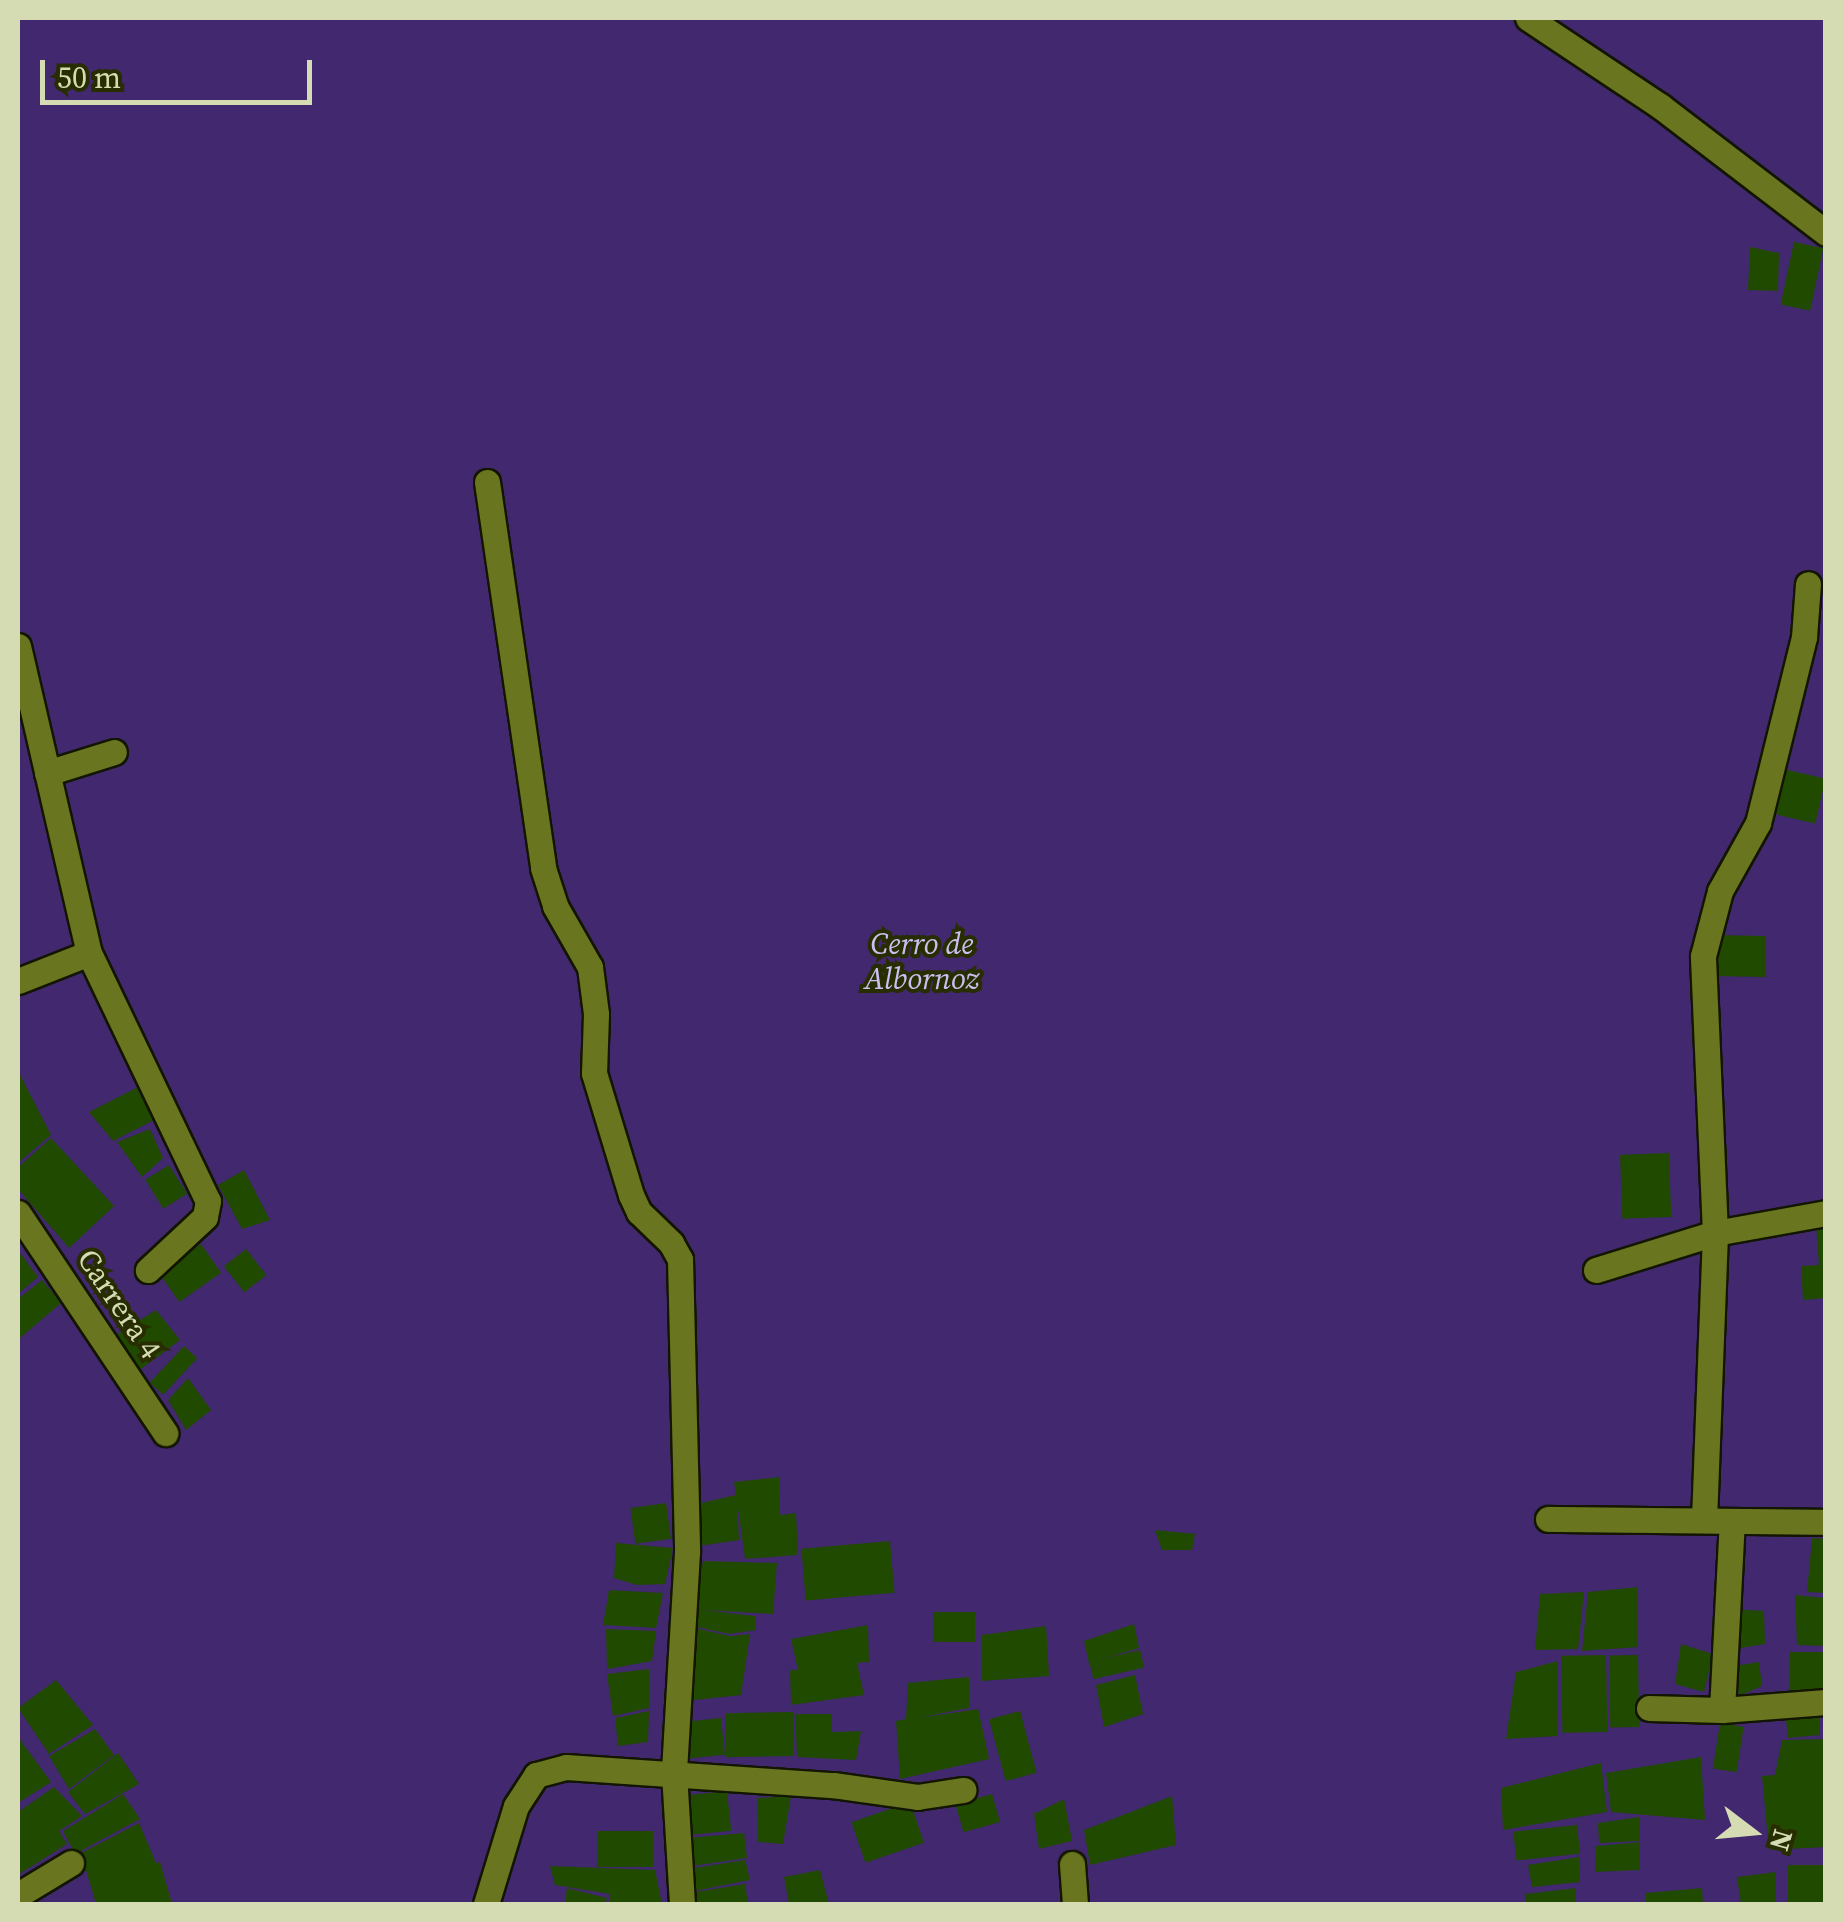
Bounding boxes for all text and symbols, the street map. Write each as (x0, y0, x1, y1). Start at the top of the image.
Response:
scale bar (45, 40, 318, 102)
text: 50 m (57, 57, 121, 98)
park label: Cerro de Albornoz (865, 926, 979, 996)
street label: Carrera 4 (69, 1243, 169, 1365)
north arrow (1703, 1782, 1803, 1882)
text: N (1761, 1825, 1803, 1855)

